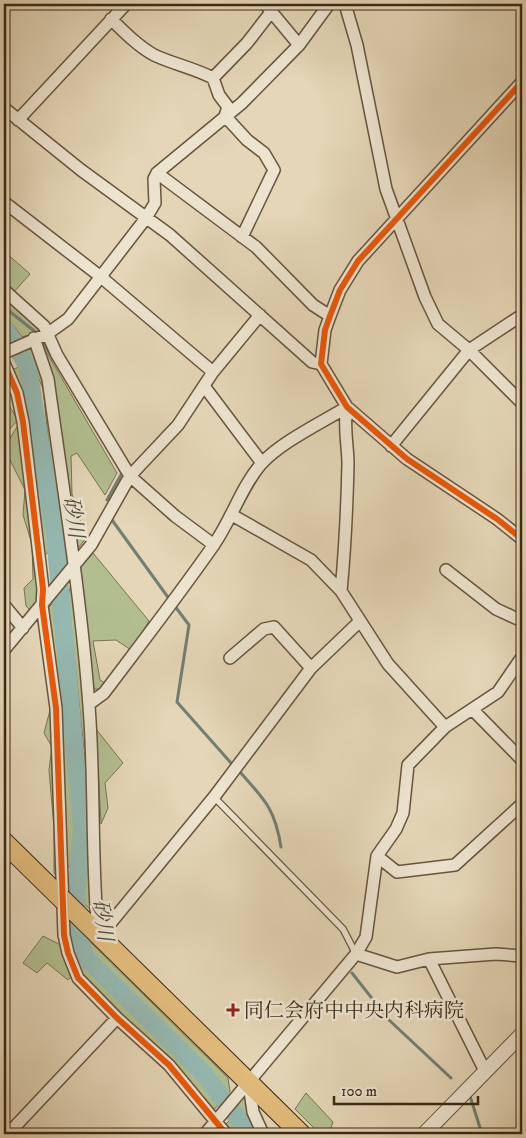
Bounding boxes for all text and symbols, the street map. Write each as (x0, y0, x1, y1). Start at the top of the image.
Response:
water label: 砂川 (57, 495, 89, 542)
water label: 砂川 (86, 898, 118, 945)
place label: 同仁会府中中央内科病院 (244, 999, 464, 1024)
marker: 同仁会府中中央内科病院 (226, 1003, 240, 1017)
scale bar (334, 1073, 477, 1105)
text: 100 m (341, 1082, 377, 1101)

